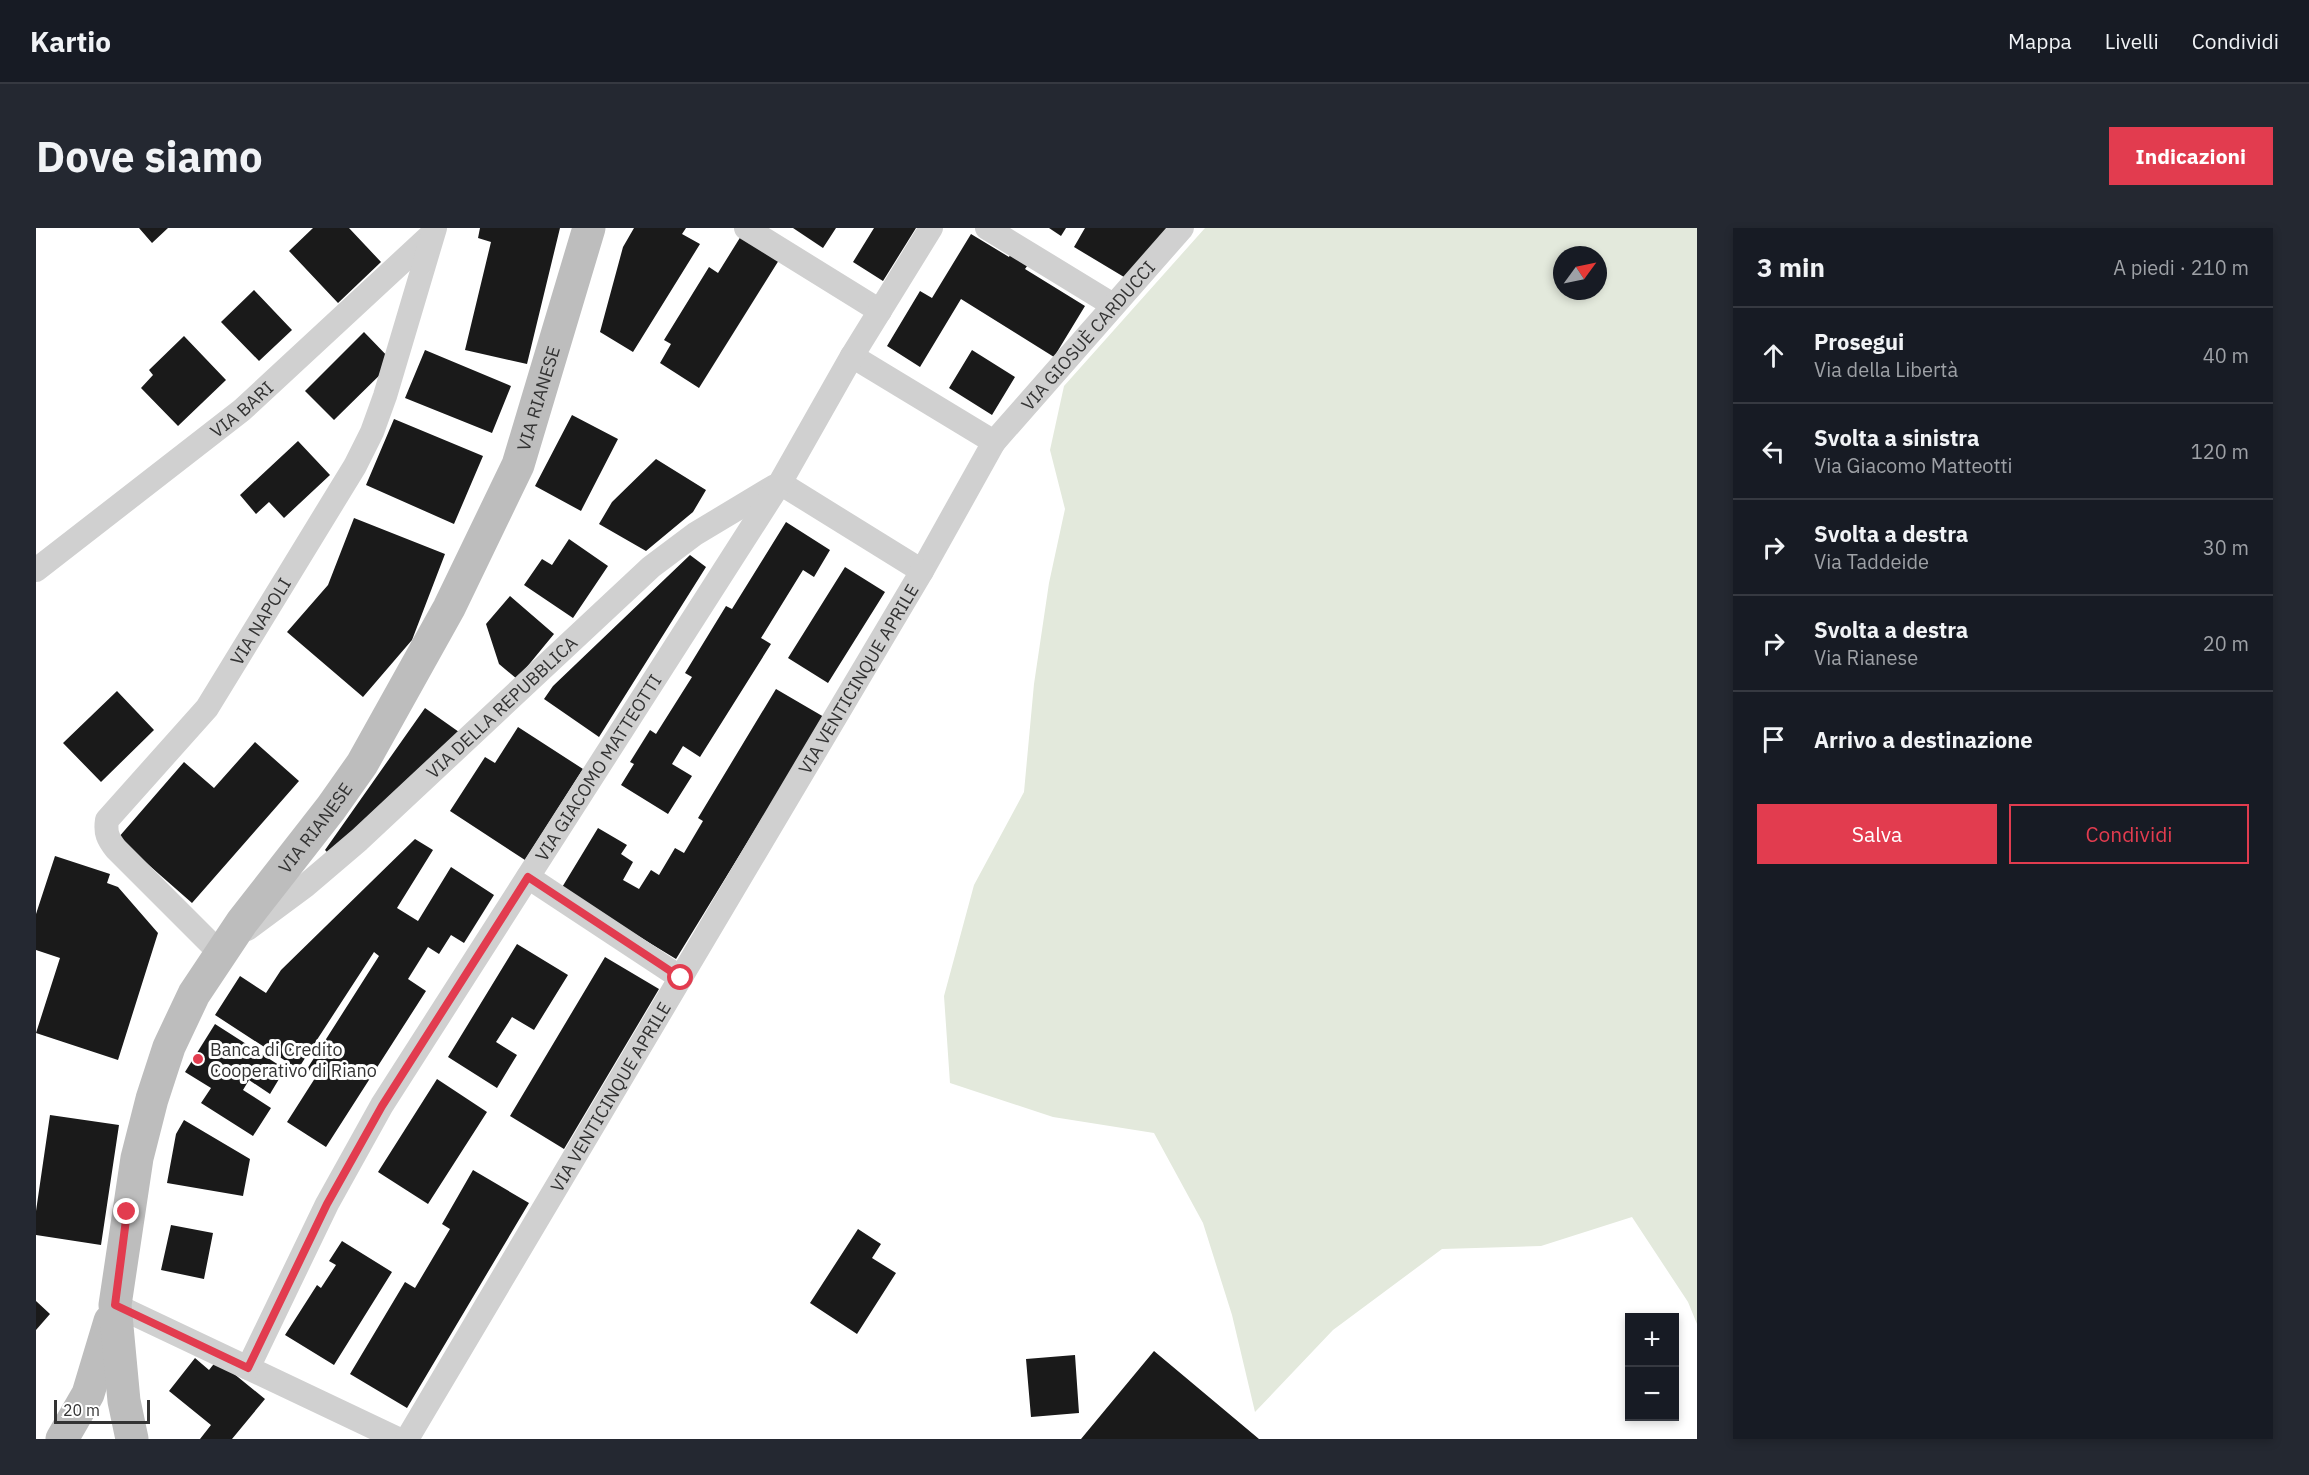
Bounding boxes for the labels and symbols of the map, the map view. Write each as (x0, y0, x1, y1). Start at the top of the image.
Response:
north arrow (1553, 246, 1607, 300)
street label: VIA GIOSUÈ CARDUCCI (1016, 256, 1160, 415)
street label: VIA RIANESE (511, 343, 565, 454)
street label: VIA BARI (205, 376, 278, 442)
street label: VIA NAPOLI (225, 573, 296, 669)
street label: VIA VENTICINQUE APRILE (793, 580, 923, 778)
street label: VIA DELLA REPUBBLICA (421, 630, 582, 783)
street label: VIA GIACOMO MATTEOTTI (530, 670, 666, 865)
street label: VIA RIANESE (273, 778, 357, 878)
route start (667, 964, 693, 990)
street label: VIA VENTICINQUE APRILE (545, 997, 675, 1196)
place label: Banca di Credito Cooperativo di Riano (210, 1038, 377, 1082)
marker: Banca di Credito Cooperativo di Riano (191, 1052, 205, 1066)
route end (113, 1198, 139, 1224)
scale bar (54, 1397, 150, 1424)

